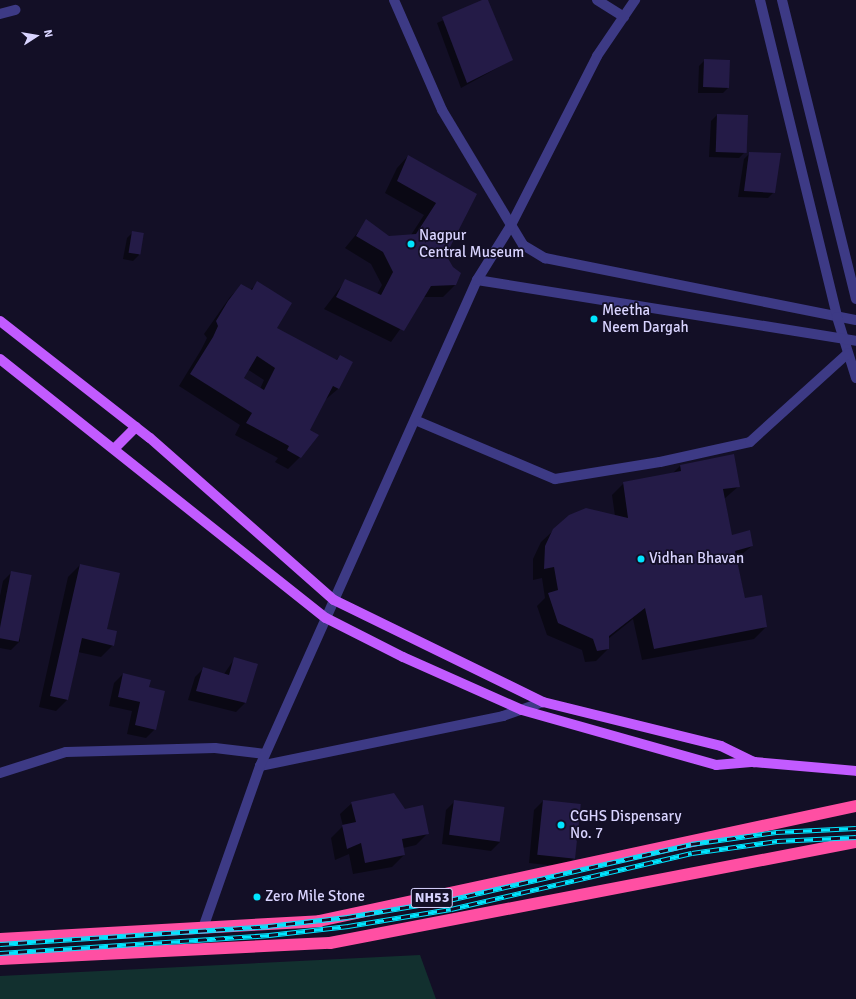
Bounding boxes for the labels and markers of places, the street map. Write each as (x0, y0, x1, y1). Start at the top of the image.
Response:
place label: Nagpur Central Museum (419, 226, 524, 261)
marker: Nagpur Central Museum (406, 239, 416, 249)
place label: Meetha Neem Dargah (602, 301, 689, 336)
marker: Meetha Neem Dargah (589, 314, 599, 324)
place label: Vidhan Bhavan (649, 550, 744, 568)
marker: Vidhan Bhavan (636, 554, 646, 564)
place label: CGHS Dispensary No. 7 (570, 807, 681, 842)
marker: CGHS Dispensary No. 7 (555, 819, 567, 831)
place label: Zero Mile Stone (265, 888, 365, 906)
marker: Zero Mile Stone (252, 892, 262, 902)

